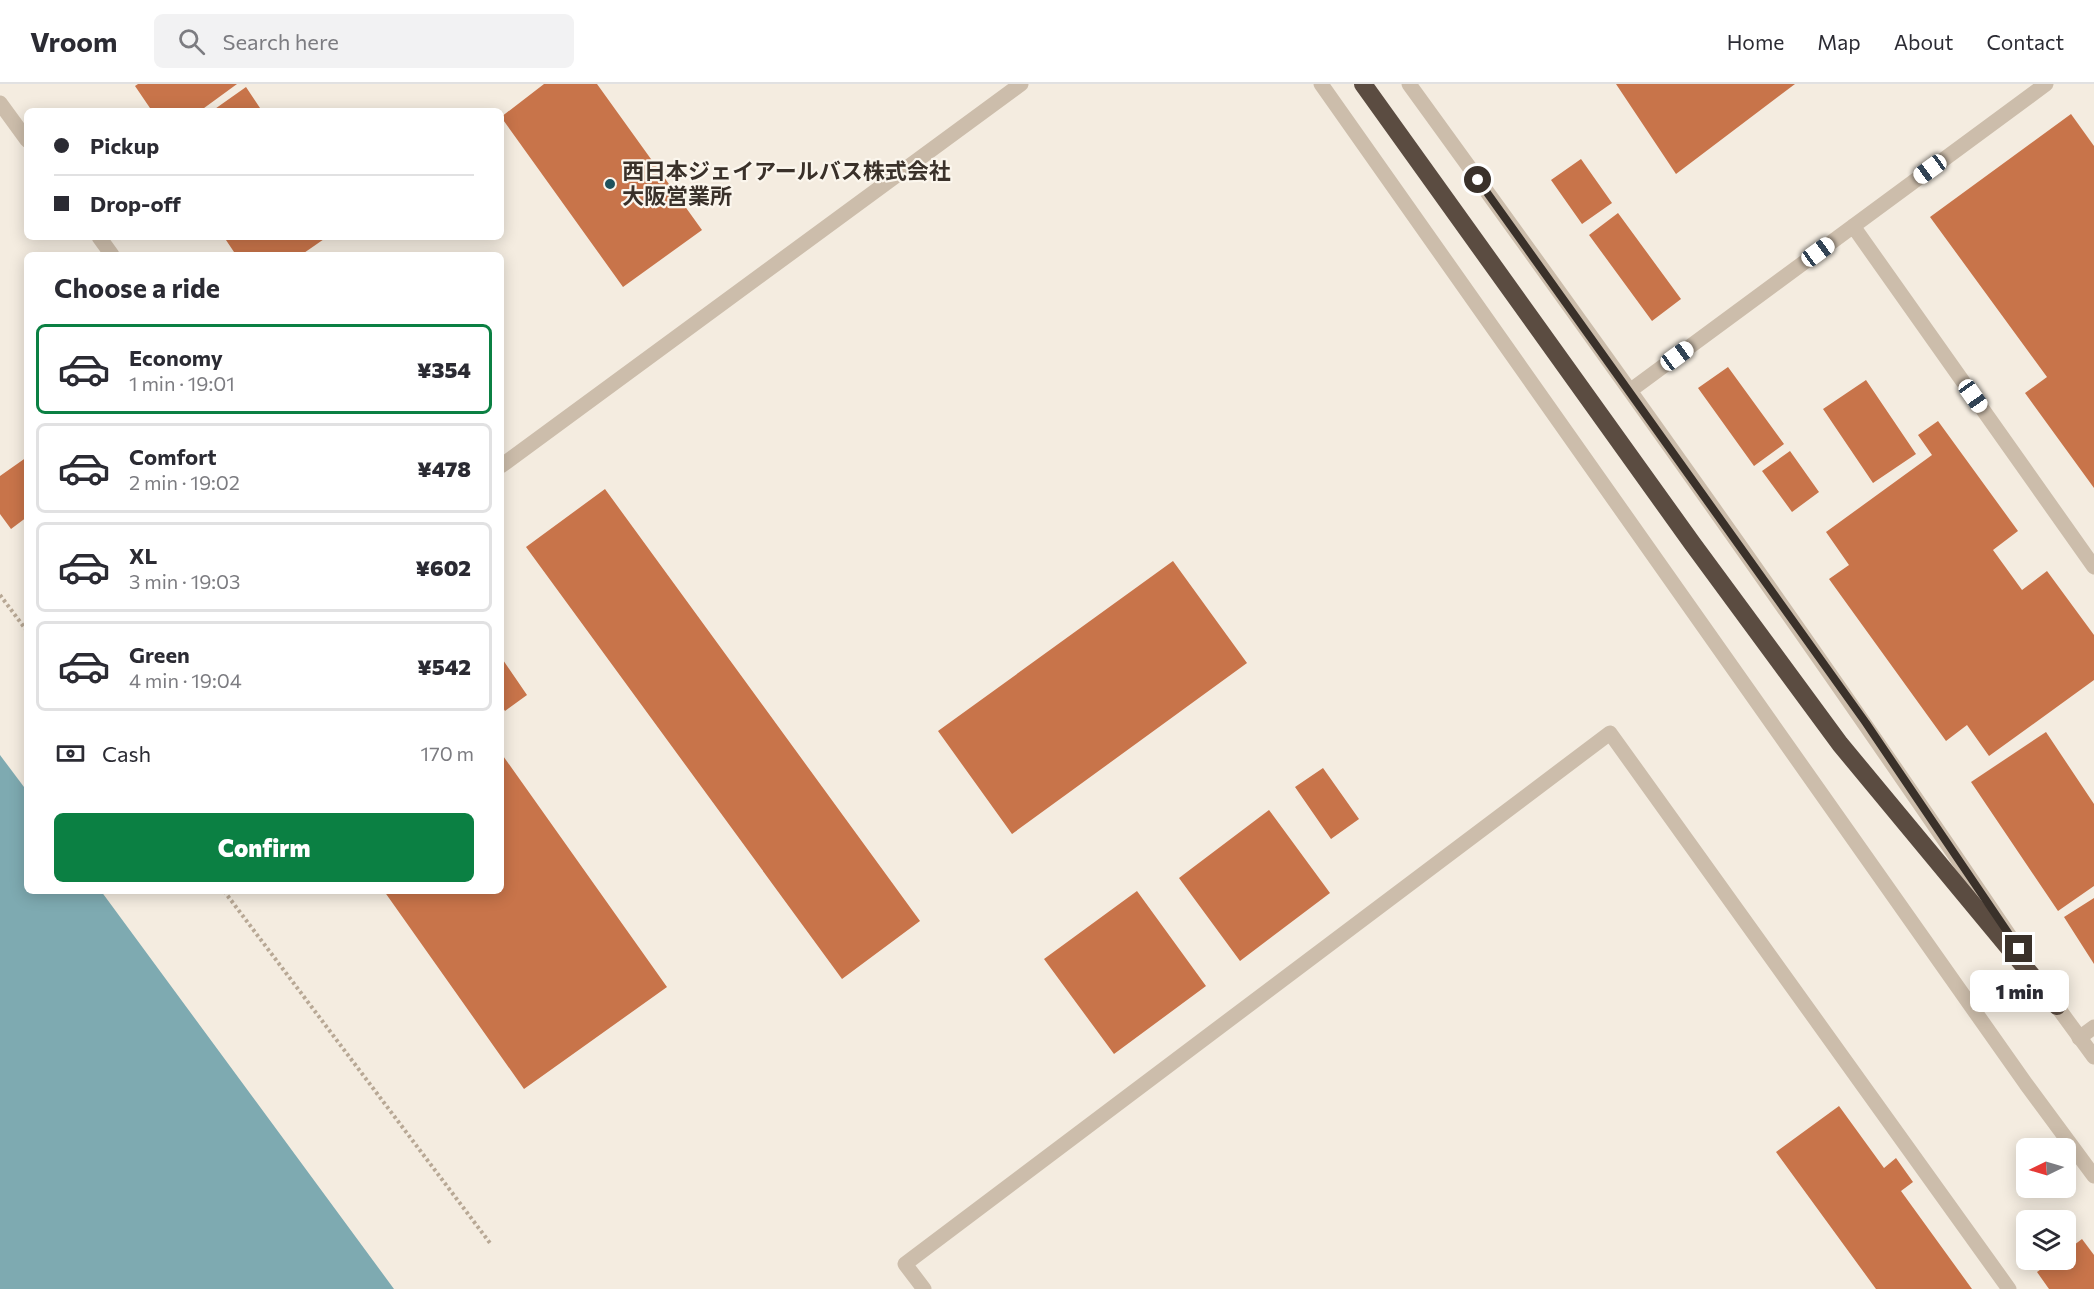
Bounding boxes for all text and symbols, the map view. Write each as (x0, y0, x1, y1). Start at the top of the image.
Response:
search box (154, 14, 574, 68)
text: Vroom (30, 24, 118, 58)
icon: search (175, 25, 208, 58)
text: Search here (223, 28, 339, 55)
text: Home (1727, 29, 1784, 54)
text: Map (1817, 29, 1861, 54)
text: About (1894, 29, 1953, 54)
text: Contact (1986, 29, 2064, 54)
text: Pickup (90, 132, 159, 159)
car (1910, 151, 1950, 187)
place label: 西日本ジェイアールバス株式会社 大阪営業所 (622, 157, 951, 209)
route start (1464, 166, 1491, 193)
marker: 西日本ジェイアールバス株式会社 大阪営業所 (603, 177, 617, 191)
text: Drop-off (90, 190, 181, 217)
car (1798, 234, 1838, 270)
text: Choose a ride (54, 271, 220, 304)
car (1657, 338, 1697, 374)
icon: car (57, 342, 111, 396)
text: Economy (129, 344, 223, 371)
text: ¥354 (417, 356, 471, 383)
text: 1 min · 19:01 (129, 371, 235, 395)
car (1955, 376, 1991, 416)
icon: car (57, 441, 111, 495)
text: Comfort (129, 443, 217, 470)
text: ¥478 (417, 455, 471, 482)
text: 2 min · 19:02 (129, 470, 240, 494)
icon: car (57, 540, 111, 594)
text: XL (129, 542, 157, 569)
text: ¥602 (416, 554, 471, 581)
text: 3 min · 19:03 (129, 569, 241, 593)
icon: car (57, 639, 111, 693)
text: Green (129, 641, 190, 668)
text: ¥542 (417, 653, 471, 680)
text: 4 min · 19:04 (129, 668, 242, 692)
icon: cash (54, 737, 87, 770)
text: Cash (102, 740, 151, 767)
text: 170 m (421, 741, 474, 765)
button: Confirm (54, 813, 474, 882)
route end (2005, 935, 2032, 962)
callout: 1 min (1970, 970, 2068, 1012)
text: 1 min (1995, 979, 2044, 1003)
north arrow (2016, 1138, 2076, 1198)
map controls (2016, 1138, 2076, 1270)
button: layers (2016, 1210, 2076, 1270)

